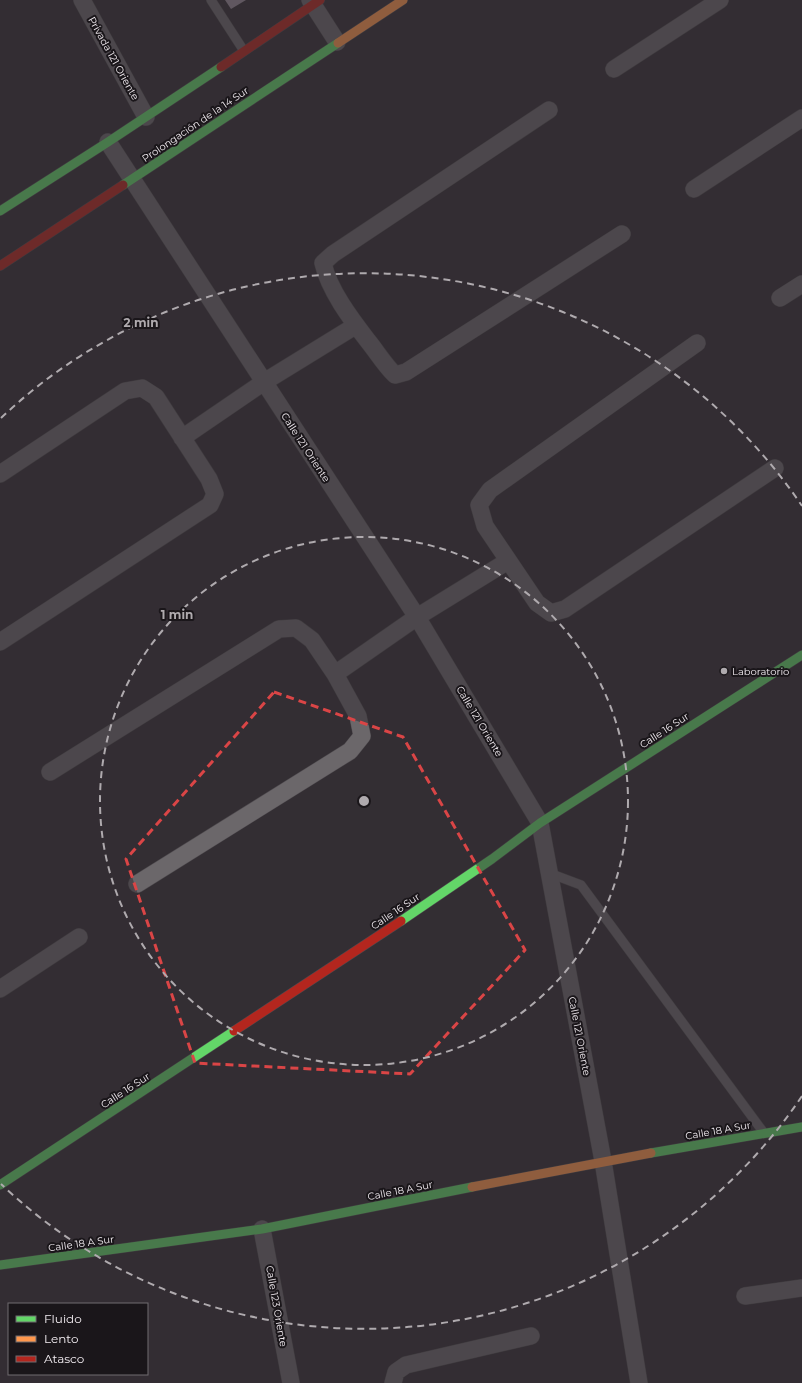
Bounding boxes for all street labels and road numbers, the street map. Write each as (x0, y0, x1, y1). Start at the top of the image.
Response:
street label: Privada 121 Oriente (85, 14, 142, 102)
street label: Prolongación de la 14 Sur (139, 84, 251, 165)
street label: Calle 121 Oriente (278, 410, 333, 484)
street label: Calle 121 Oriente (453, 684, 506, 759)
street label: Calle 16 Sur (637, 710, 691, 751)
street label: Calle 16 Sur (368, 890, 422, 933)
street label: Calle 121 Oriente (565, 995, 594, 1077)
street label: Calle 16 Sur (98, 1070, 152, 1111)
street label: Calle 18 A Sur (684, 1118, 752, 1143)
street label: Calle 18 A Sur (366, 1178, 434, 1203)
street label: Calle 18 A Sur (47, 1232, 115, 1255)
street label: Calle 123 Oriente (263, 1264, 290, 1348)

